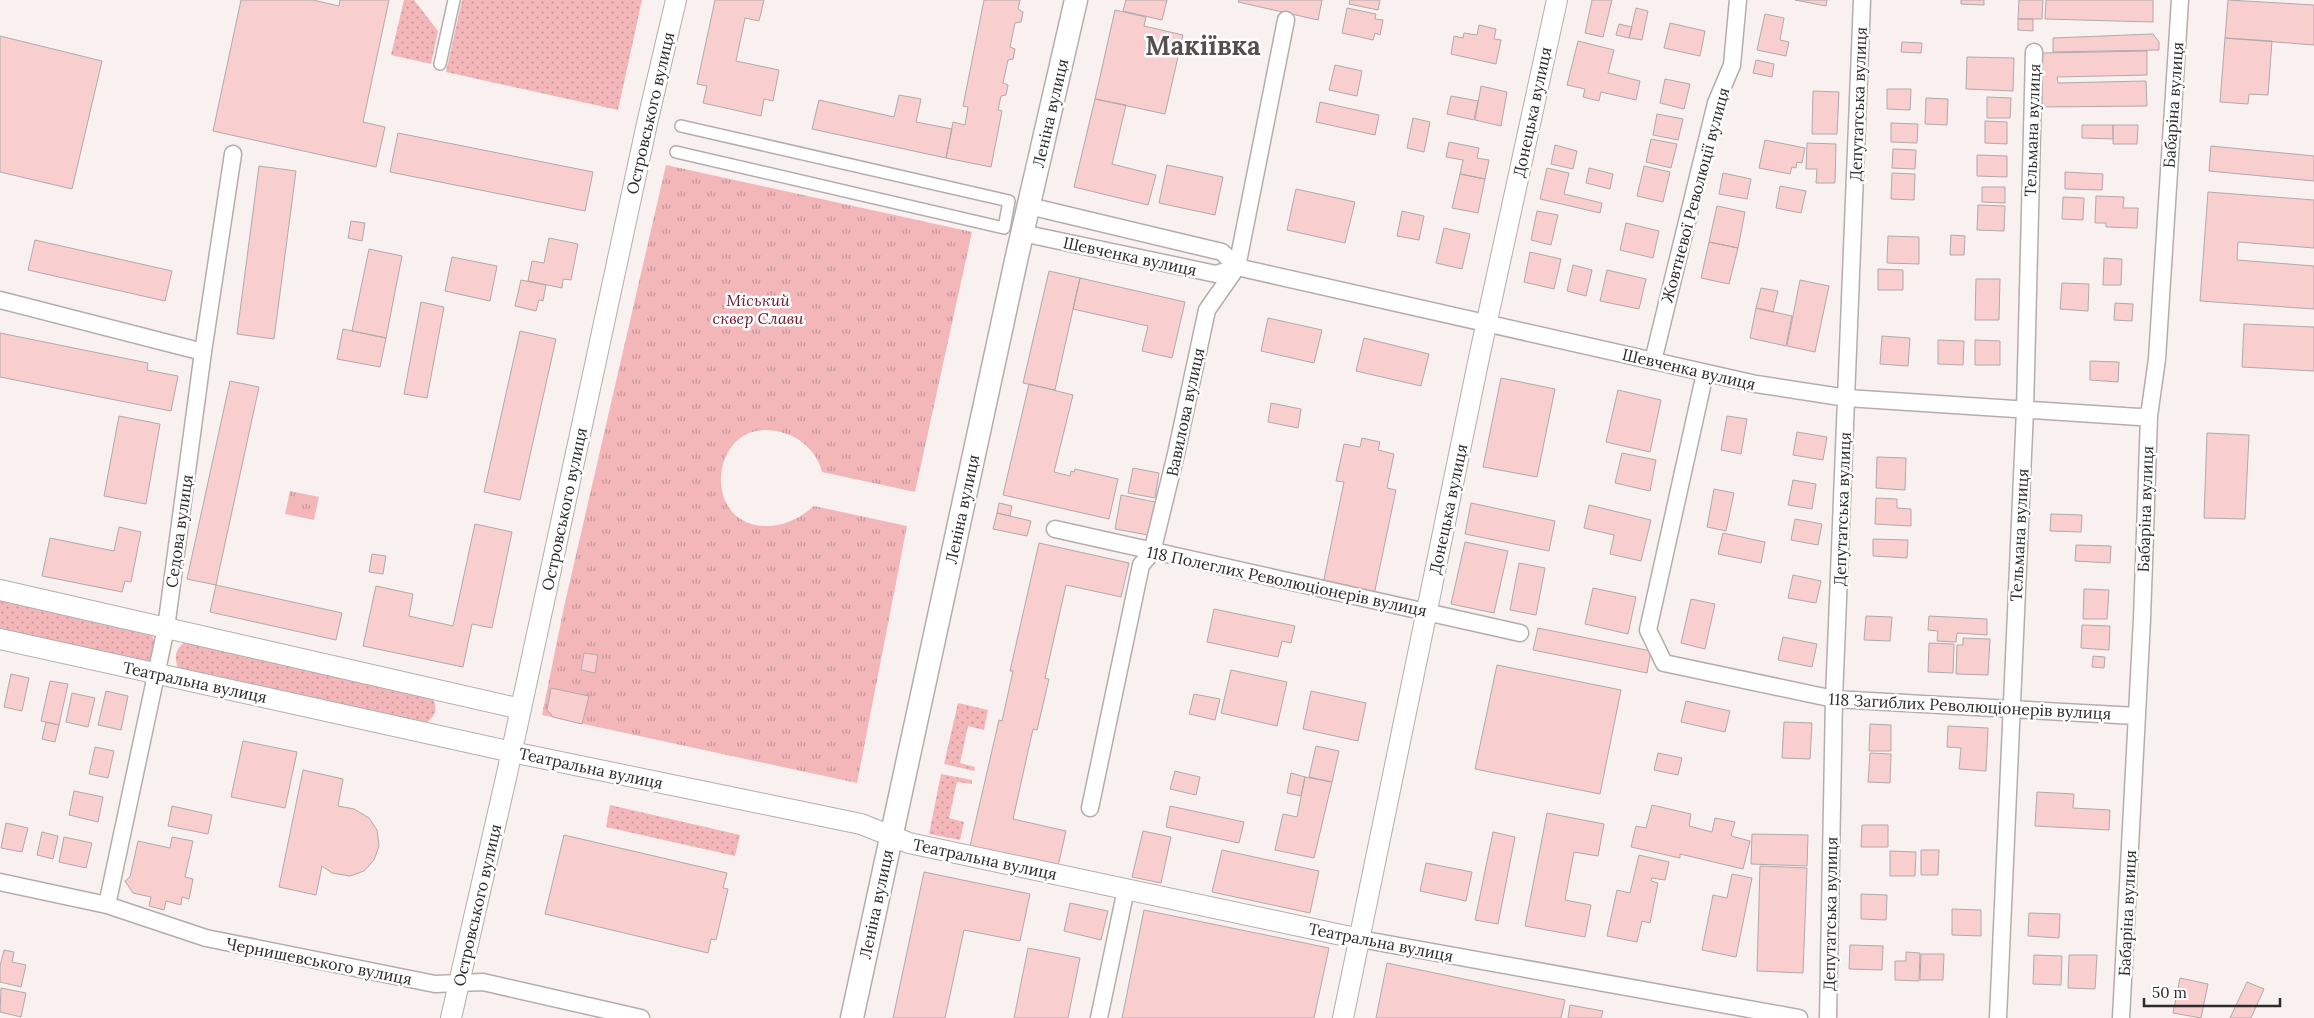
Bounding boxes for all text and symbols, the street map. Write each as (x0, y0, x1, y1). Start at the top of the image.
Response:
street label: Депутатська вулиця (1845, 26, 1871, 182)
district label: Макіївка (1145, 29, 1261, 62)
street label: Островського вулиця (622, 30, 678, 196)
street label: Бабаріна вулиця (2159, 41, 2187, 169)
street label: Донецька вулиця (1508, 45, 1556, 179)
street label: Леніна вулиця (1028, 57, 1072, 169)
street label: Тельмана вулиця (2020, 63, 2044, 197)
street label: Жовтневої Революції вулиця (1657, 85, 1733, 305)
street label: Шевченка вулиця (1061, 232, 1199, 280)
park label: Міський сквер Слави (712, 290, 804, 328)
street label: Шевченка вулиця (1620, 344, 1758, 394)
street label: Вавилова вулиця (1162, 346, 1208, 478)
street label: Островського вулиця (537, 426, 591, 592)
street label: Депутатська вулиця (1829, 431, 1855, 587)
street label: Донецька вулиця (1424, 442, 1472, 576)
street label: Бабаріна вулиця (2133, 445, 2157, 573)
street label: Леніна вулиця (941, 453, 983, 565)
street label: Тельмана вулиця (2006, 468, 2032, 602)
street label: Седова вулиця (161, 473, 197, 589)
street label: 118 Полеглих Революціонерів вулиця (1145, 542, 1429, 620)
street label: Театральна вулиця (121, 657, 269, 707)
street label: 118 Загиблих Революціонерів вулиця (1828, 689, 2112, 723)
street label: Театральна вулиця (517, 743, 665, 793)
street label: Островського вулиця (449, 822, 505, 988)
street label: Театральна вулиця (911, 834, 1059, 884)
street label: Депутатська вулиця (1819, 837, 1841, 991)
street label: Леніна вулиця (855, 848, 897, 960)
street label: Бабаріна вулиця (2114, 849, 2140, 977)
street label: Театральна вулиця (1307, 918, 1455, 966)
street label: Чернишевського вулиця (224, 933, 414, 989)
scale bar (2144, 976, 2280, 1008)
text: 50 m (2152, 983, 2187, 1002)

